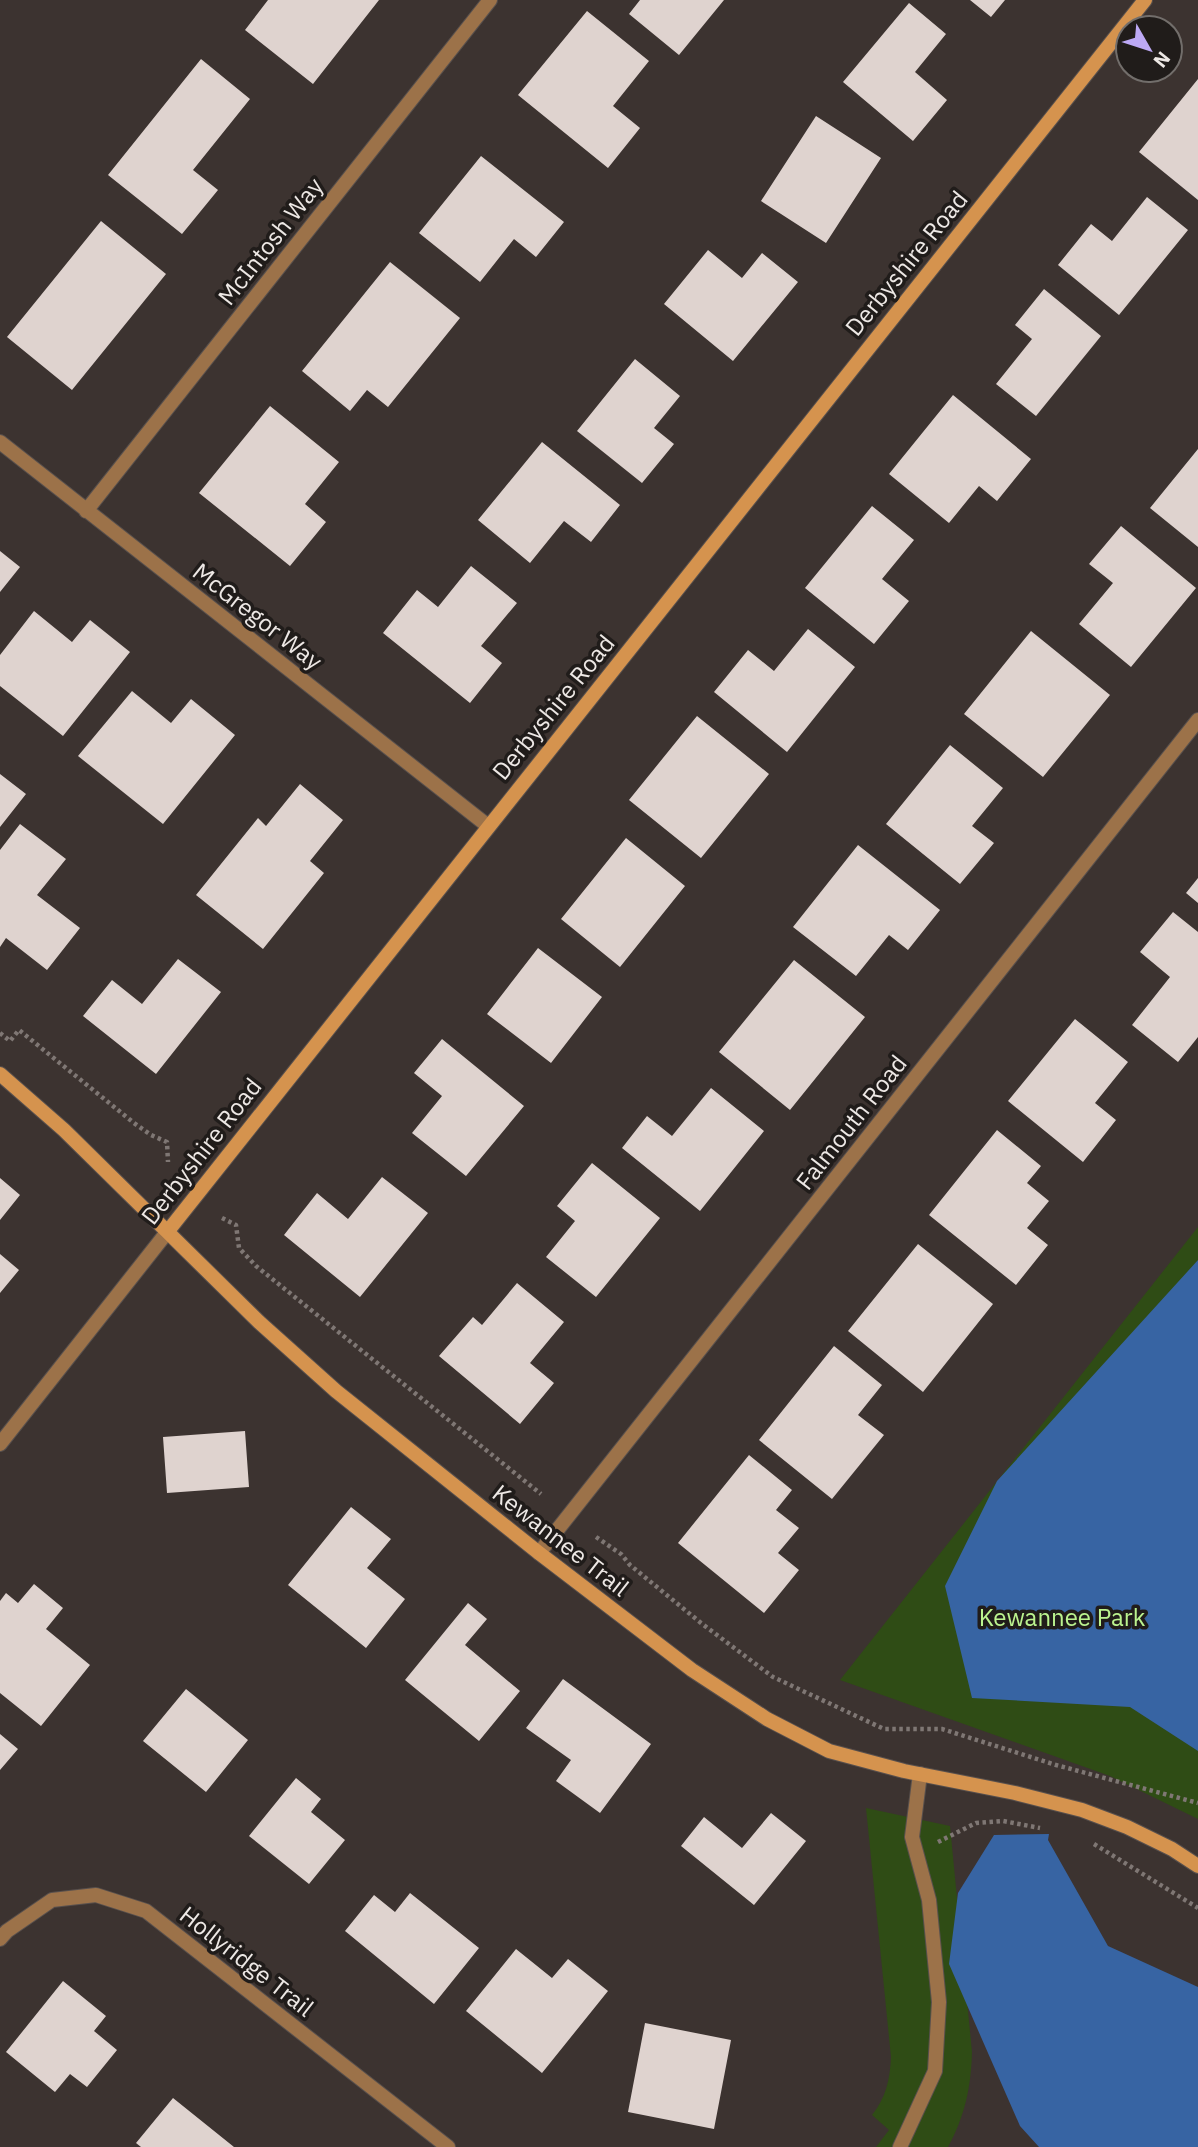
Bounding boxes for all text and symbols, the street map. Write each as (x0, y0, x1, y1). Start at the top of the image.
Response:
north arrow (1114, 14, 1184, 84)
text: N (1149, 47, 1176, 73)
street label: McIntosh Way (210, 171, 330, 311)
street label: Derbyshire Road (838, 184, 974, 342)
street label: McGregor Way (187, 555, 329, 677)
street label: Derbyshire Road (485, 628, 621, 786)
street label: Falmouth Road (788, 1048, 914, 1196)
street label: Derbyshire Road (134, 1071, 268, 1231)
street label: Kewannee Trail (486, 1477, 636, 1603)
park label: Kewannee Park (979, 1601, 1146, 1633)
street label: Hollyridge Trail (173, 1899, 321, 2023)

